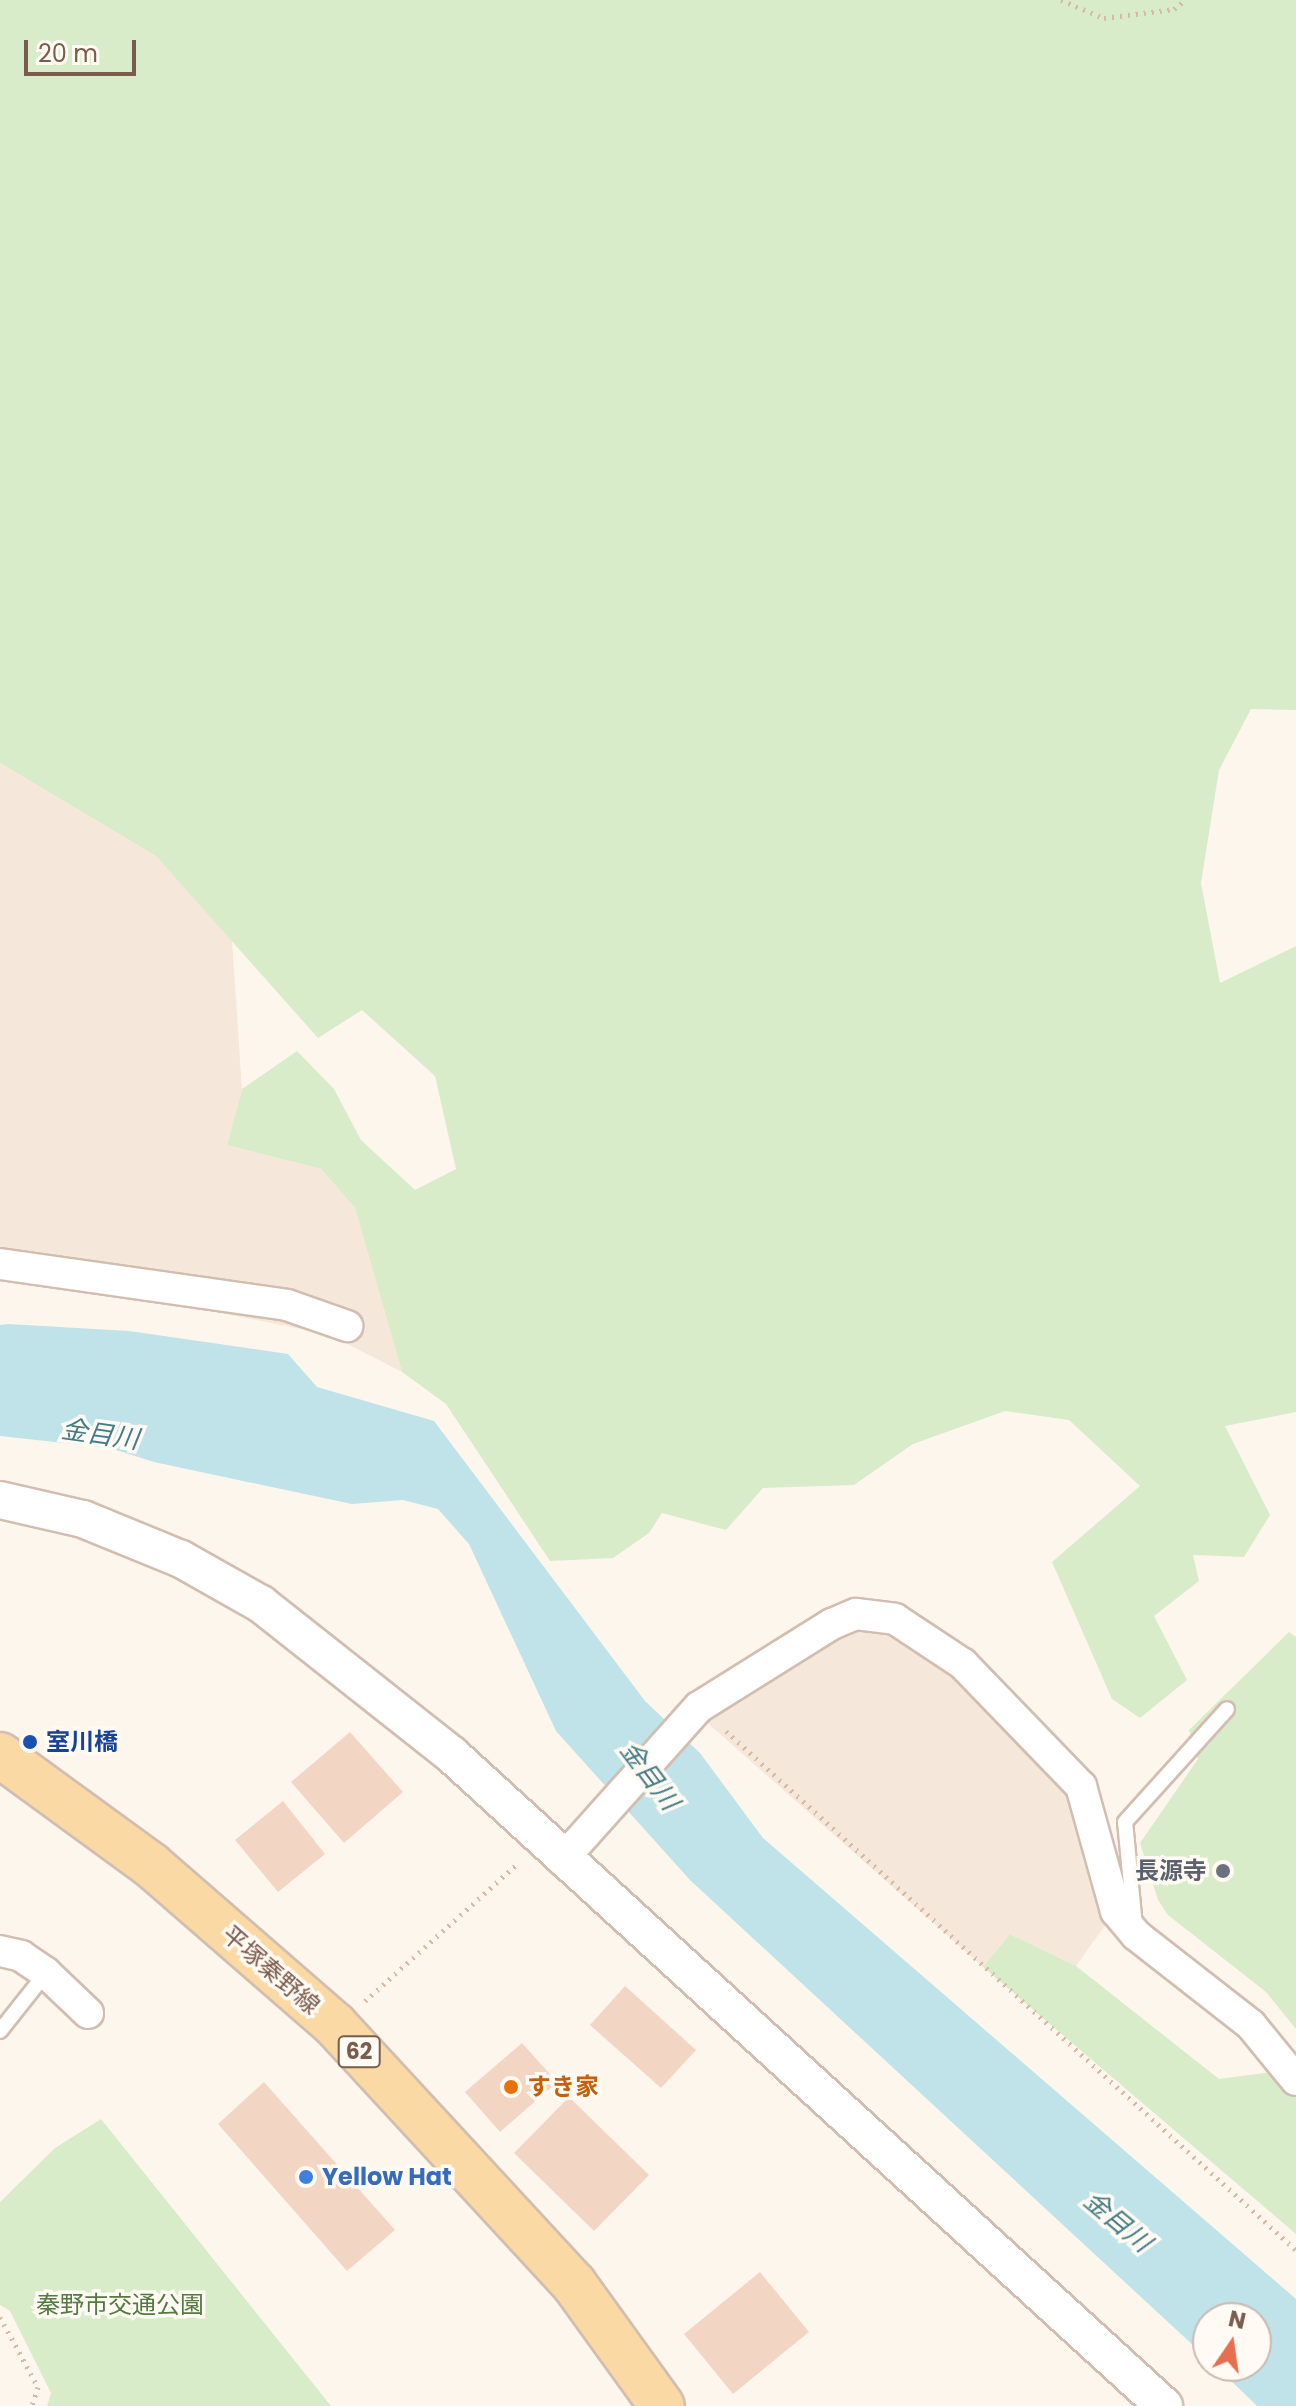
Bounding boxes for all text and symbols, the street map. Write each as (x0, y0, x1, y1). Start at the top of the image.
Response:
scale bar (28, 24, 140, 74)
text: 20 m (38, 37, 98, 70)
water label: 金目川 (59, 1414, 141, 1456)
place label: 室川橋 (46, 1728, 118, 1756)
marker: 室川橋 (21, 1733, 39, 1751)
water label: 金目川 (613, 1735, 685, 1817)
place label: 長源寺 (1135, 1857, 1207, 1885)
marker: 長源寺 (1214, 1862, 1232, 1880)
street label: 平塚秦野線 (216, 1920, 326, 2020)
road number: 62 (337, 2034, 381, 2070)
place label: すき家 (527, 2073, 599, 2101)
marker: すき家 (502, 2078, 520, 2096)
place label: Yellow Hat (322, 2163, 452, 2191)
marker: Yellow Hat (297, 2168, 315, 2186)
water label: 金目川 (1077, 2185, 1157, 2259)
park label: 秦野市交通公園 (36, 2291, 204, 2319)
north arrow (1192, 2302, 1272, 2382)
text: N (1226, 2303, 1249, 2337)

